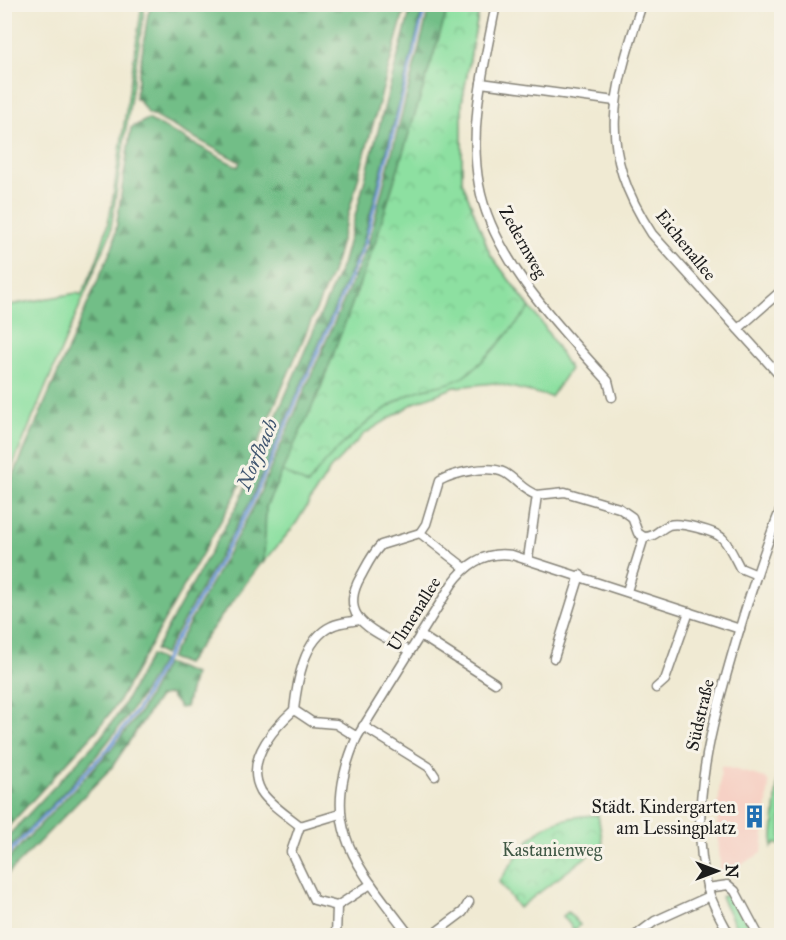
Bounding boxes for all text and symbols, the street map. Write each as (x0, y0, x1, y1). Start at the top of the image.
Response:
street label: Zedernweg (493, 202, 552, 283)
street label: Eichenallee (651, 205, 721, 285)
water label: Norfbach (231, 415, 283, 494)
street label: Ulmenallee (383, 573, 445, 655)
street label: Südstraße (681, 677, 719, 753)
place label: Städt. Kindergarten am Lessingplatz (592, 796, 736, 840)
building icon: Städt. Kindergarten am Lessingplatz (741, 804, 767, 830)
park label: Kastanienweg (502, 839, 603, 862)
north arrow (687, 841, 747, 901)
text: N (722, 864, 741, 878)

